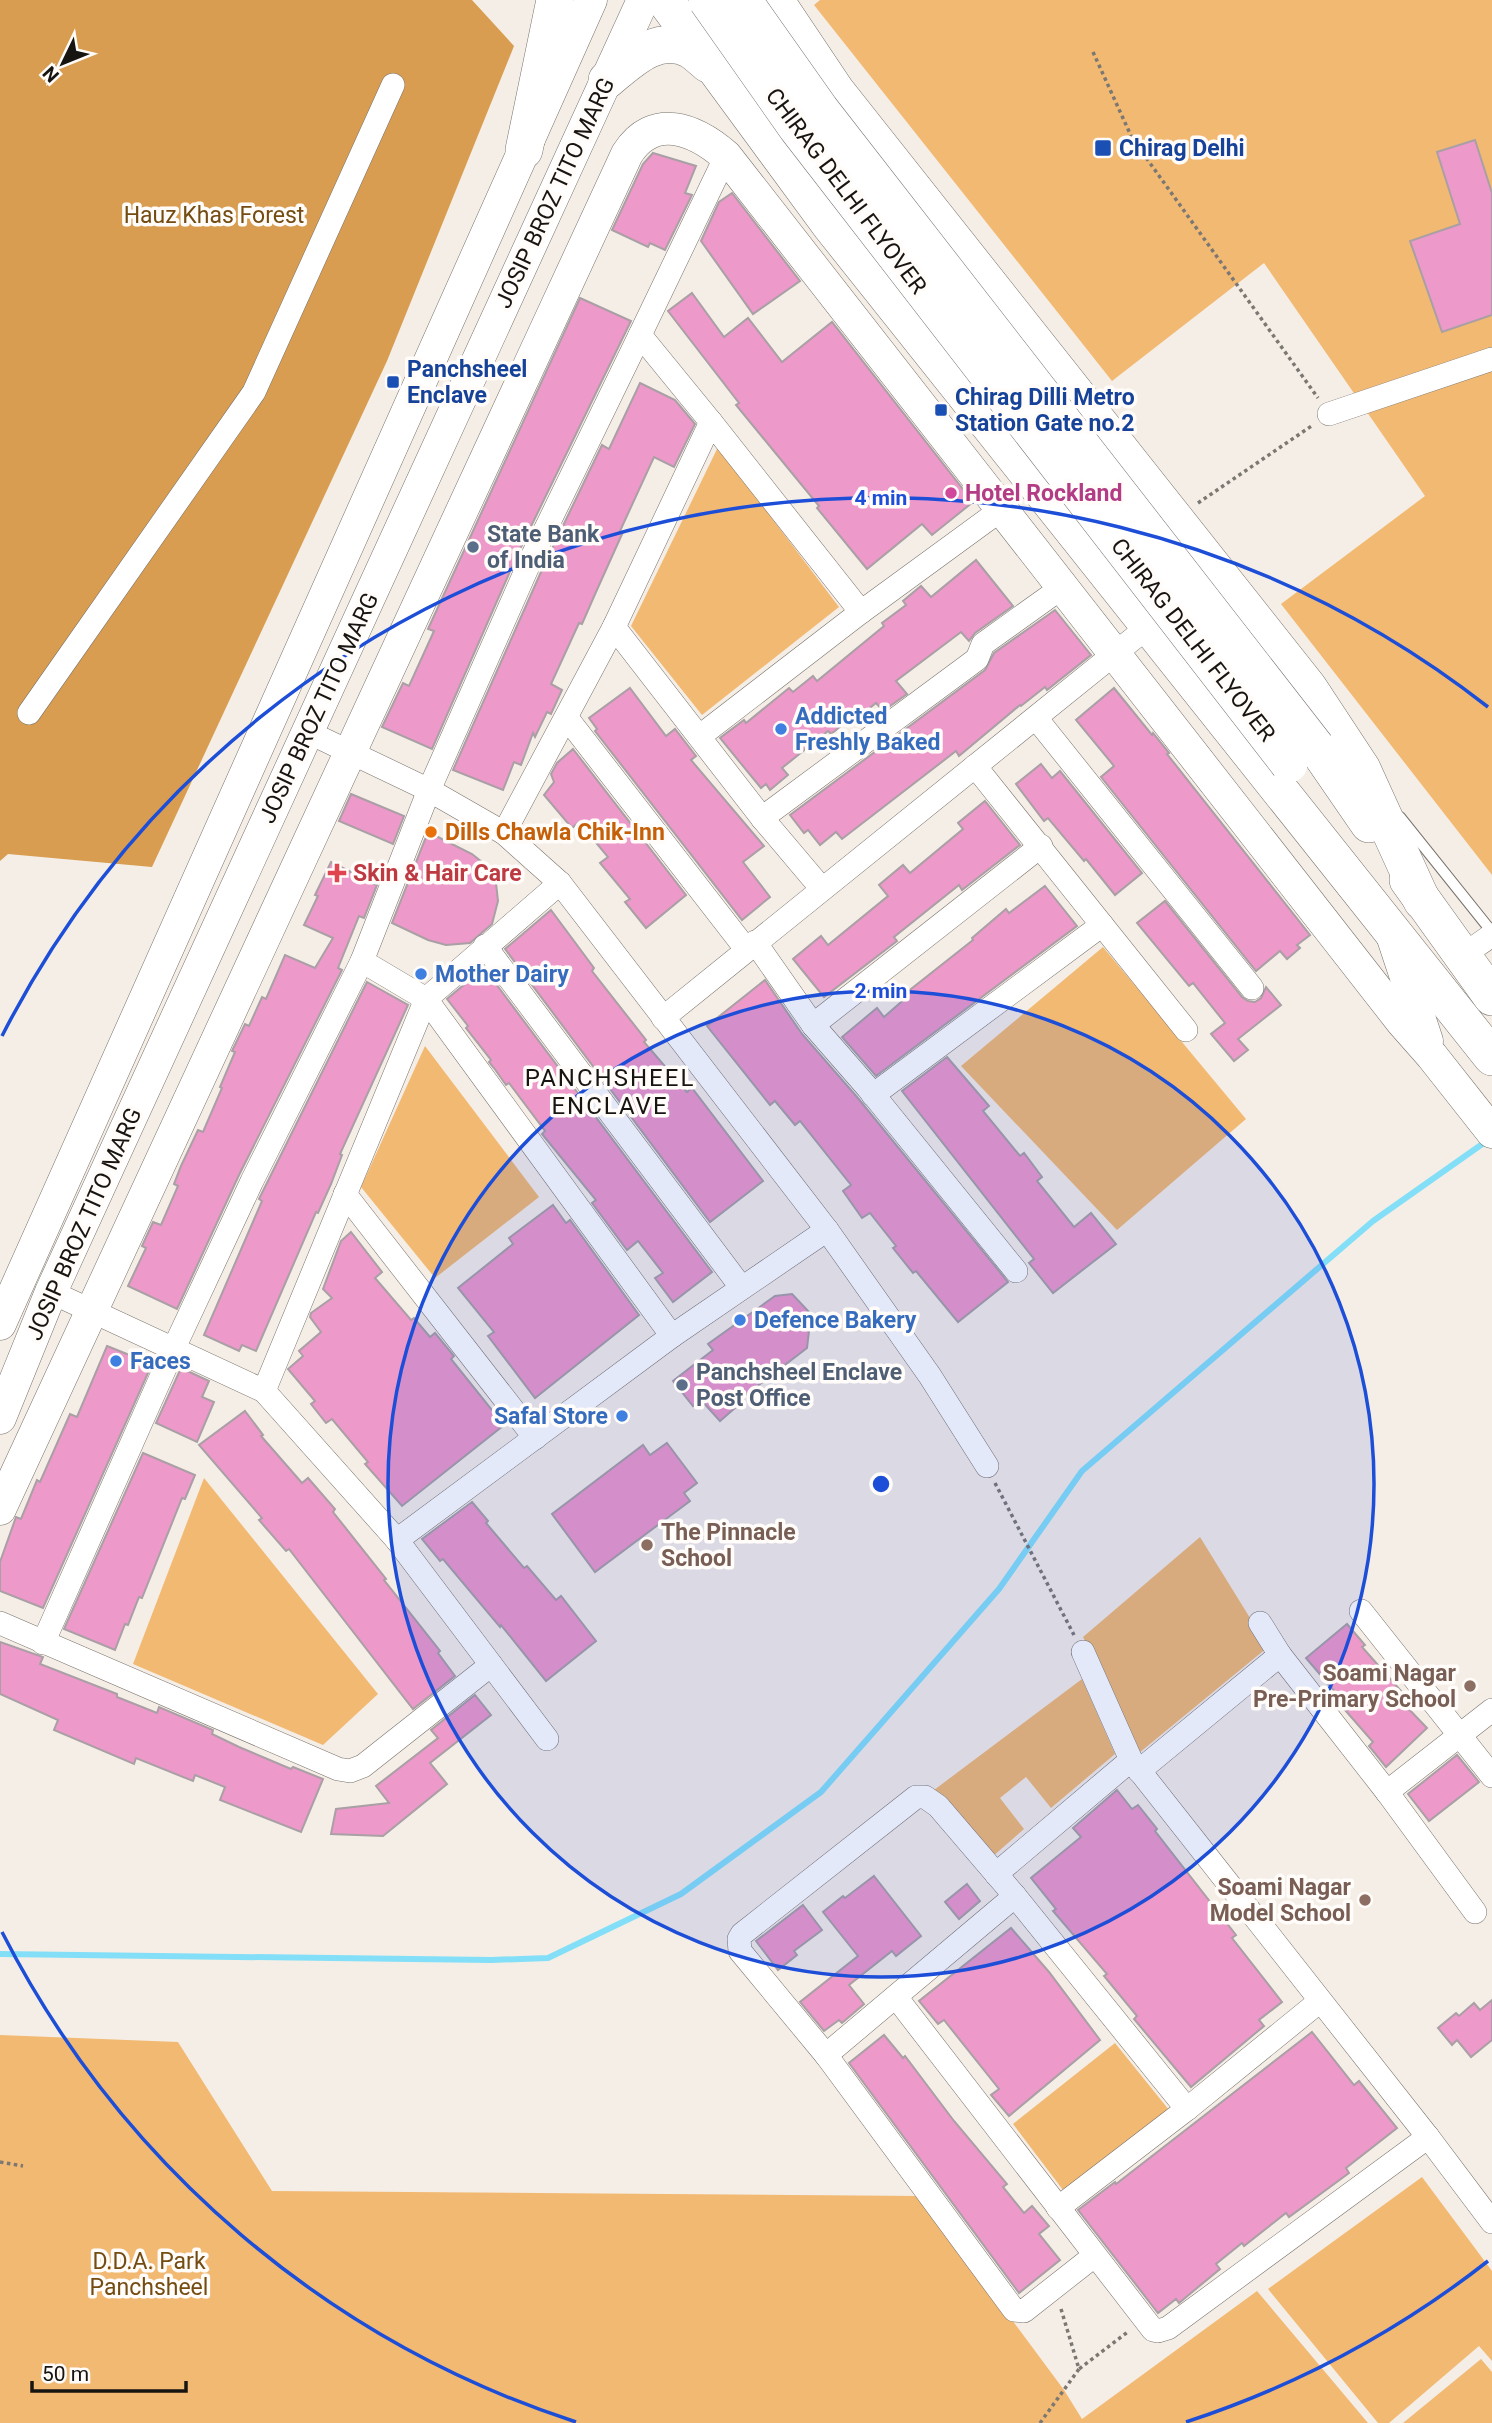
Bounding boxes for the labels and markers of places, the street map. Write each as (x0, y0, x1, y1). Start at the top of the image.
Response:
place label: Chirag Delhi (1119, 135, 1245, 162)
marker: Chirag Delhi (1093, 138, 1113, 158)
place label: Panchsheel Enclave (407, 356, 527, 409)
marker: Panchsheel Enclave (385, 374, 401, 390)
place label: Chirag Dilli Metro Station Gate no.2 (955, 384, 1135, 437)
marker: Chirag Dilli Metro Station Gate no.2 (933, 402, 949, 418)
place label: Hotel Rockland (965, 480, 1122, 507)
marker: Hotel Rockland (943, 485, 959, 501)
place label: State Bank of India (487, 521, 600, 574)
marker: State Bank of India (465, 539, 481, 555)
place label: Addicted Freshly Baked (795, 703, 940, 756)
marker: Addicted Freshly Baked (773, 721, 789, 737)
place label: Dills Chawla Chik-Inn (445, 819, 665, 846)
marker: Dills Chawla Chik-Inn (423, 824, 439, 840)
place label: Skin & Hair Care (353, 860, 522, 887)
marker: Skin & Hair Care (327, 863, 347, 883)
place label: Mother Dairy (435, 961, 569, 988)
marker: Mother Dairy (413, 966, 429, 982)
place label: Defence Bakery (754, 1307, 917, 1334)
marker: Defence Bakery (732, 1312, 748, 1328)
place label: Faces (130, 1348, 191, 1375)
marker: Faces (108, 1353, 124, 1369)
place label: Panchsheel Enclave Post Office (696, 1359, 902, 1412)
marker: Panchsheel Enclave Post Office (674, 1377, 690, 1393)
place label: Safal Store (494, 1403, 608, 1430)
marker: Safal Store (614, 1408, 630, 1424)
centre of rings (869, 1472, 893, 1496)
place label: The Pinnacle School (661, 1519, 796, 1572)
marker: The Pinnacle School (639, 1537, 655, 1553)
place label: Soami Nagar Pre-Primary School (1253, 1660, 1457, 1713)
marker: Soami Nagar Pre-Primary School (1462, 1678, 1478, 1694)
place label: Soami Nagar Model School (1210, 1874, 1352, 1927)
marker: Soami Nagar Model School (1357, 1892, 1373, 1908)

